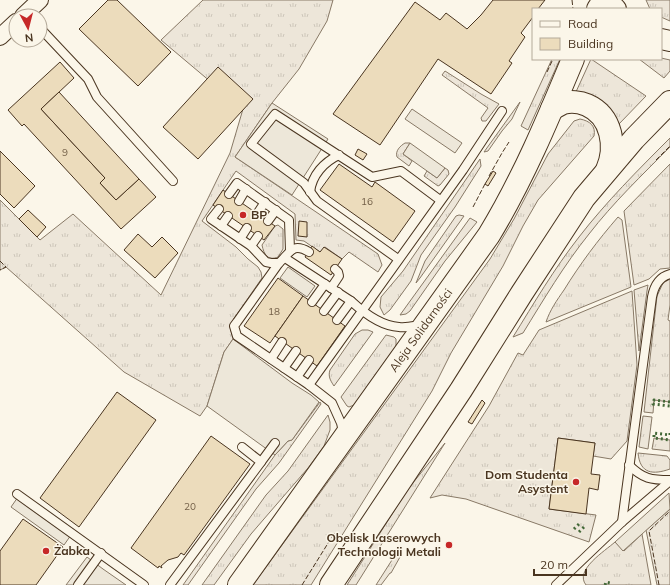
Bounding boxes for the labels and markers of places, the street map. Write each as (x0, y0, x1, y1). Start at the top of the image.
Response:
place label: BP (251, 207, 267, 222)
marker: BP (238, 210, 248, 220)
place label: Dom Studenta Asystent (485, 467, 568, 496)
marker: Dom Studenta Asystent (571, 477, 581, 487)
place label: Obelisk Laserowych Technologii Metali (326, 530, 441, 559)
marker: Obelisk Laserowych Technologii Metali (444, 540, 454, 550)
place label: Żabka (54, 543, 90, 558)
marker: Żabka (41, 546, 51, 556)

